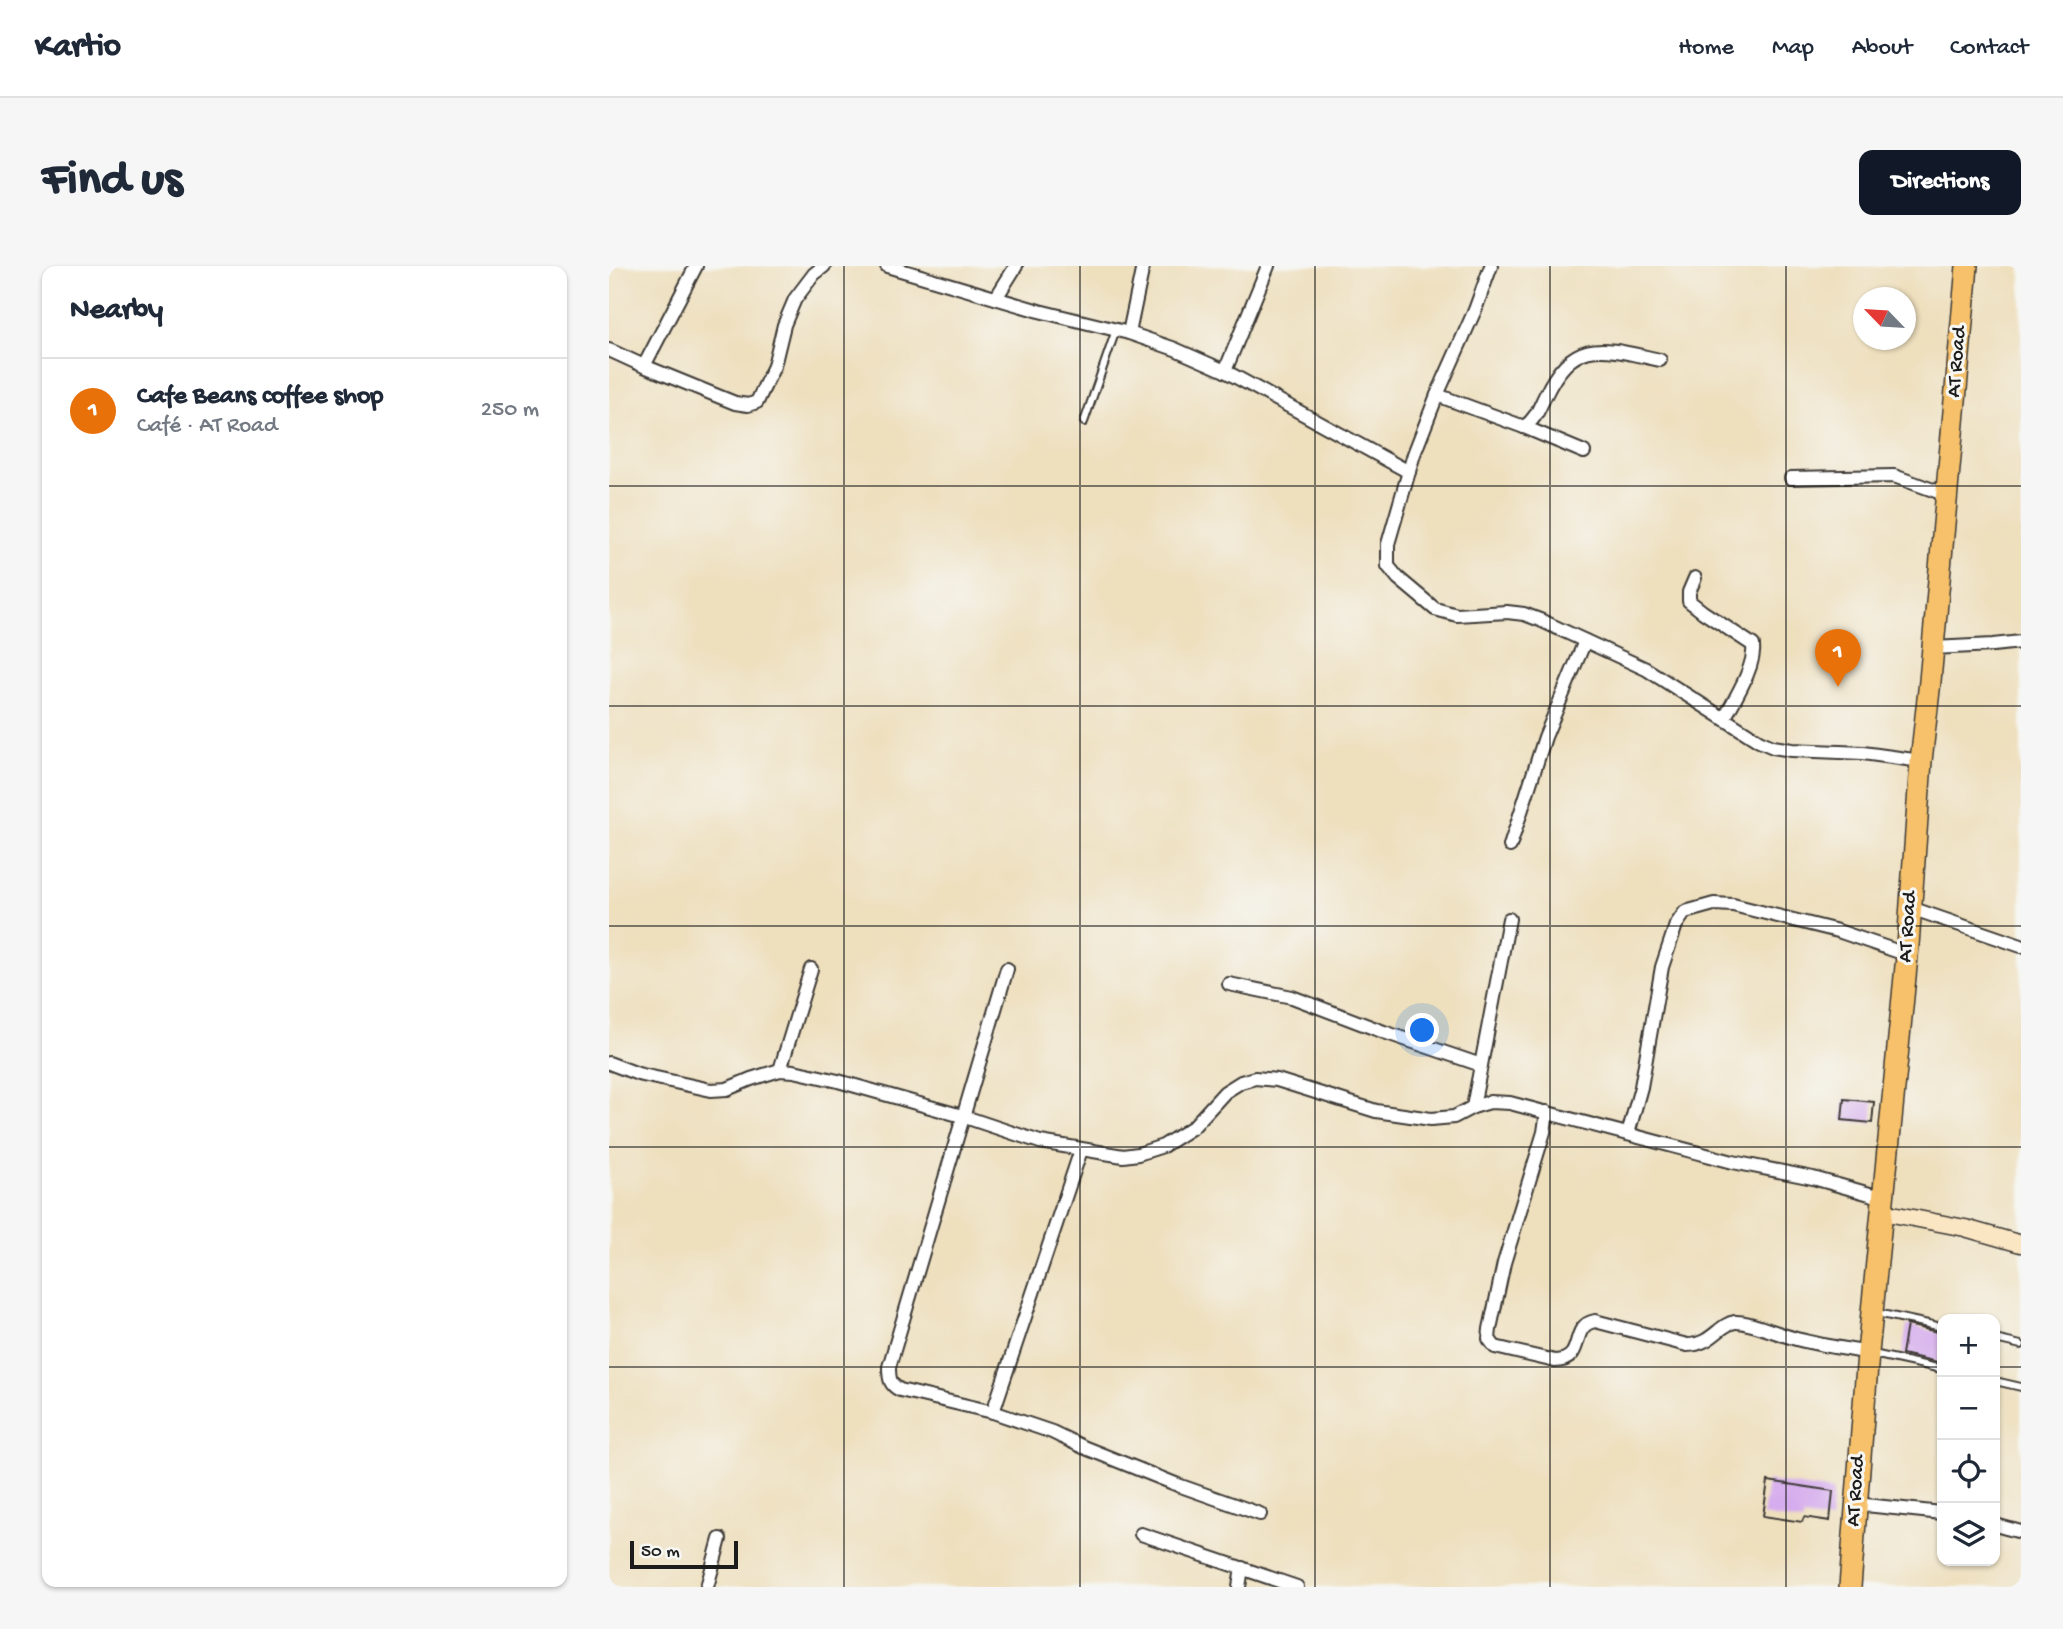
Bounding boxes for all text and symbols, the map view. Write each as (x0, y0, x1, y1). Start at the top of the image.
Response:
text: Kartio (35, 29, 121, 67)
text: Home (1678, 34, 1734, 63)
text: Map (1772, 34, 1814, 63)
text: About (1852, 34, 1912, 63)
text: Contact (1950, 34, 2028, 63)
button: Directions (1859, 150, 2021, 215)
text: Find us (42, 153, 182, 211)
north arrow (1853, 287, 1916, 350)
text: Nearby (70, 294, 163, 329)
street label: AT Road (1942, 324, 1974, 399)
text: Cafe Beans coffee shop (137, 382, 383, 413)
text: 1 (88, 397, 98, 424)
text: 250 m (481, 397, 539, 424)
text: Café · AT Road (137, 413, 277, 440)
pin: 1 (1815, 629, 1861, 687)
street label: AT Road (1894, 889, 1924, 963)
your location (1405, 1013, 1439, 1047)
map controls (1937, 1314, 2000, 1566)
button: + (1937, 1314, 2000, 1377)
button: − (1937, 1377, 2000, 1440)
button: locate (1937, 1440, 2000, 1503)
street label: AT Road (1842, 1453, 1872, 1527)
button: layers (1937, 1503, 2000, 1566)
scale bar (630, 1538, 739, 1570)
text: 50 m (641, 1541, 680, 1564)

